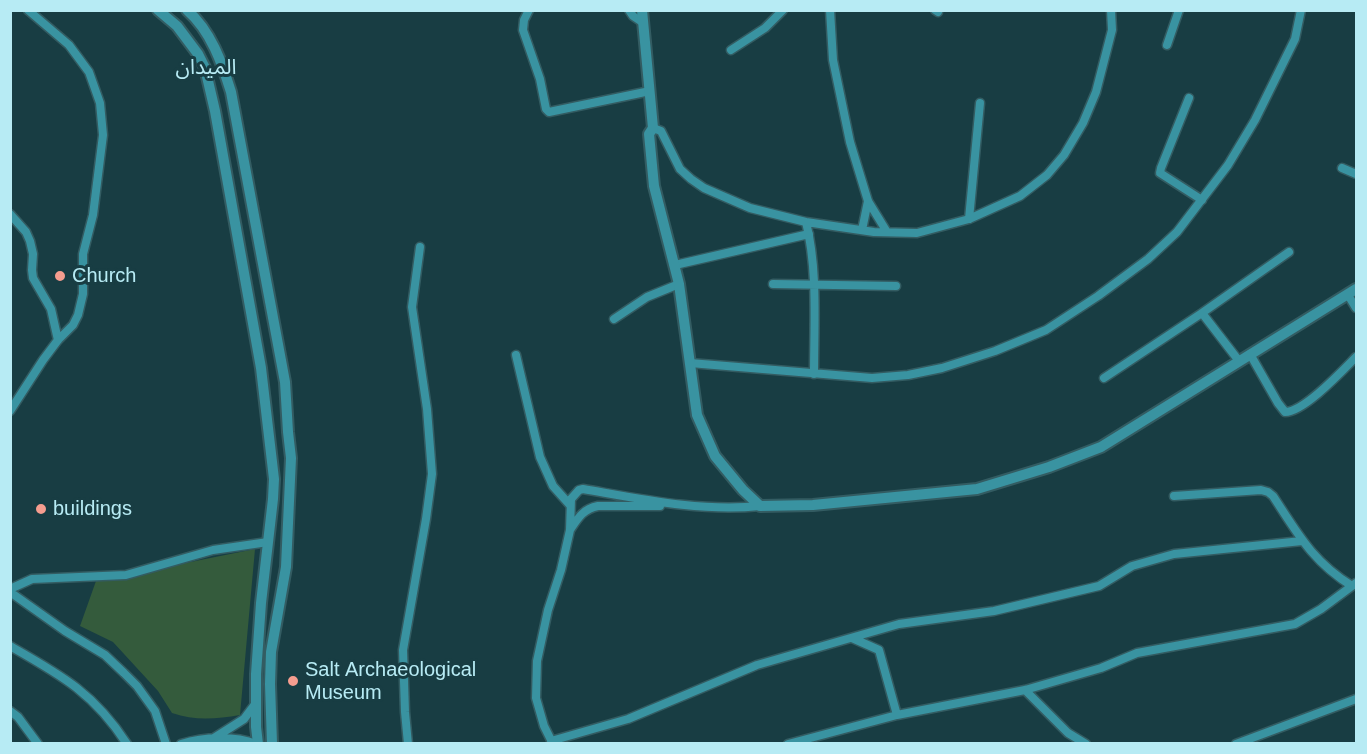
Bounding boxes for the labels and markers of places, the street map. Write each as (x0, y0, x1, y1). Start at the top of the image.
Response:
place label: Church (72, 264, 136, 288)
marker: Church (53, 269, 67, 283)
place label: buildings (53, 497, 132, 521)
marker: buildings (34, 502, 48, 516)
place label: Salt Archaeological Museum (305, 658, 476, 705)
marker: Salt Archaeological Museum (286, 674, 300, 688)

